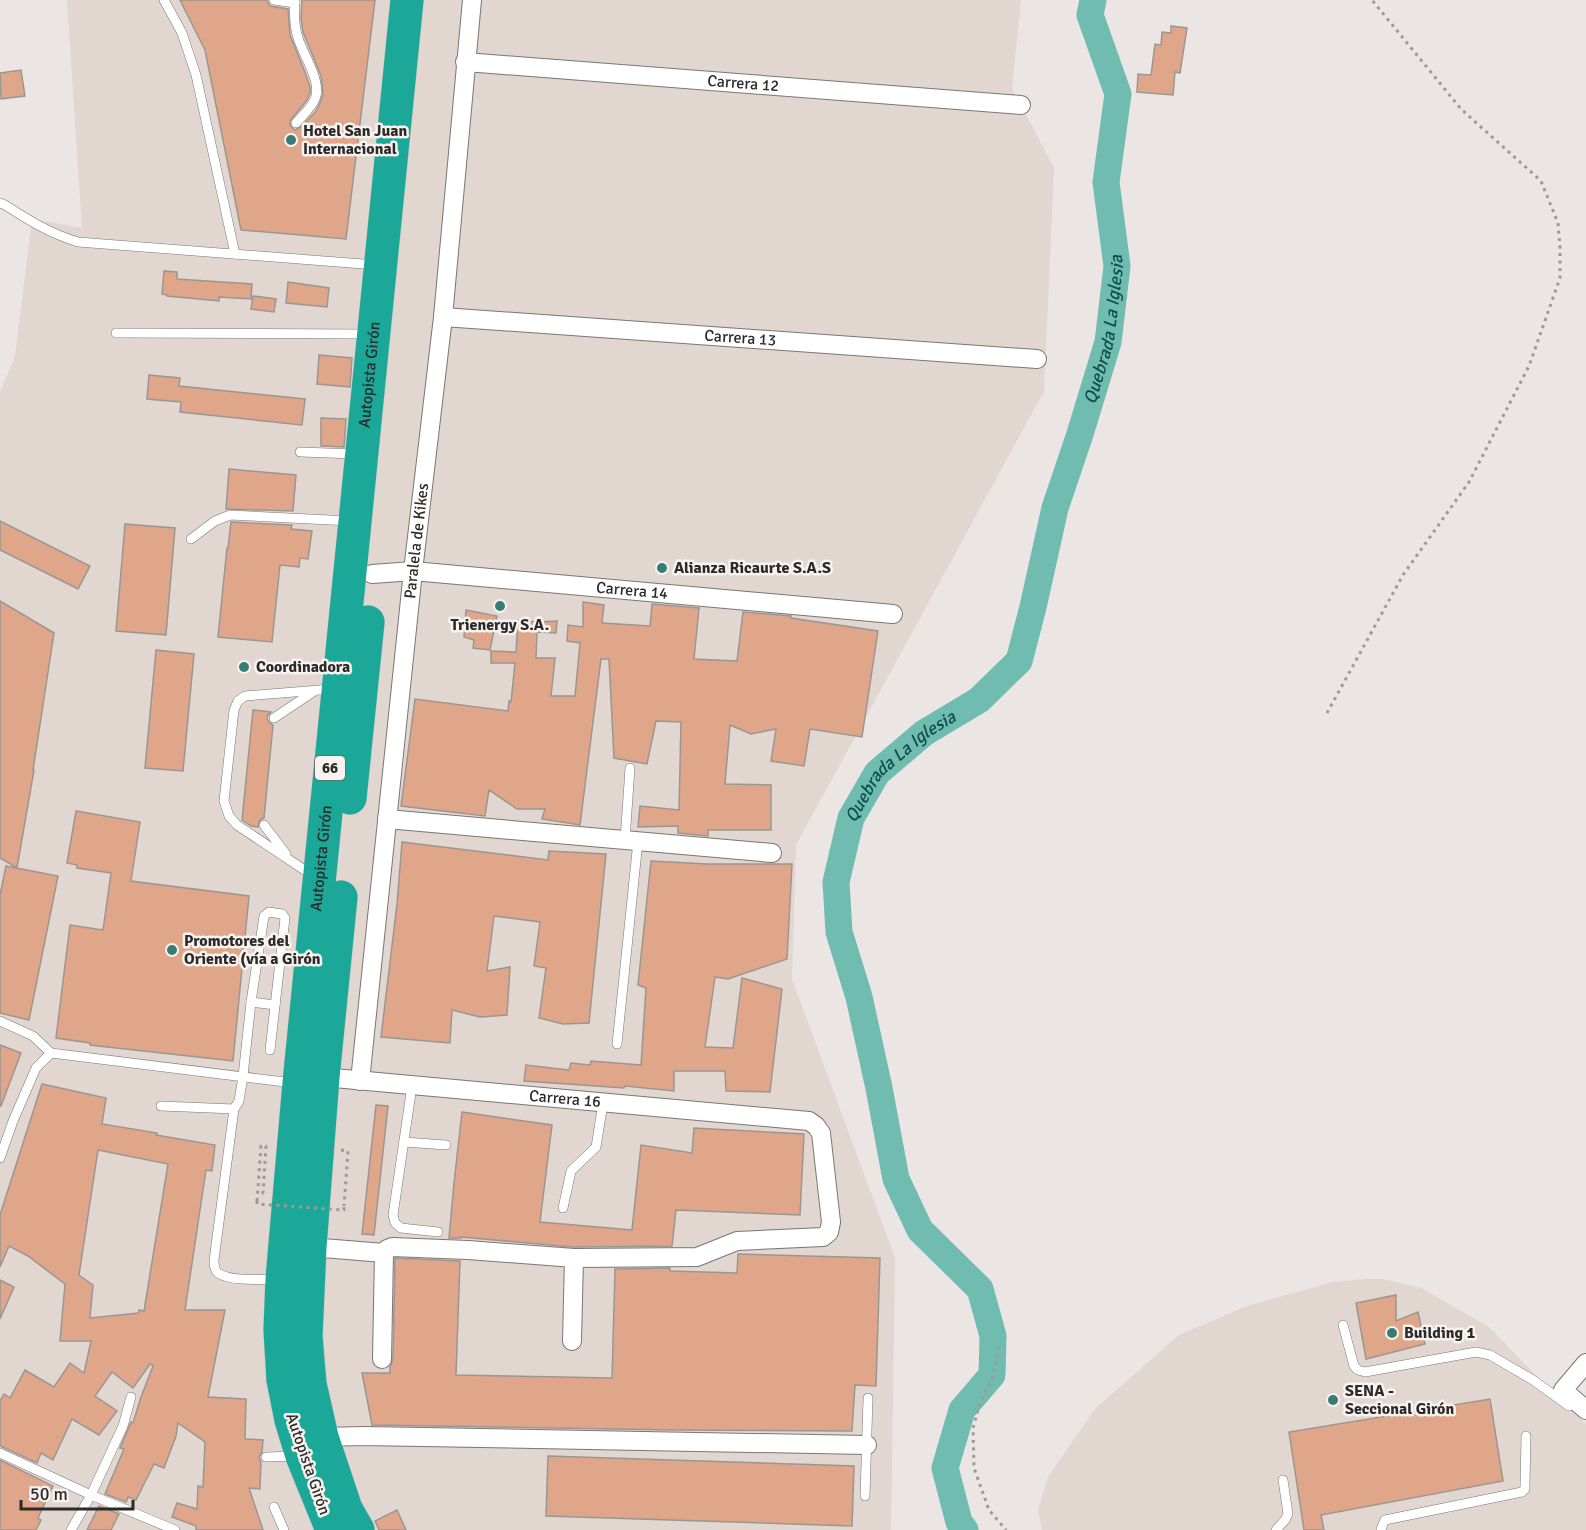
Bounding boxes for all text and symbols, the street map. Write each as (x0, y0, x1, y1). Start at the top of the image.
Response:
street label: Carrera 12 (707, 71, 780, 96)
place label: Hotel San Juan Internacional (303, 121, 408, 159)
marker: Hotel San Juan Internacional (284, 133, 298, 147)
water label: Quebrada La Iglesia (1079, 253, 1128, 407)
street label: Autopista Girón (354, 321, 385, 429)
street label: Carrera 13 (704, 326, 777, 351)
street label: Paralela de Kikes (400, 482, 433, 600)
place label: Alianza Ricaurte S.A.S (674, 558, 831, 578)
marker: Alianza Ricaurte S.A.S (655, 561, 669, 575)
street label: Carrera 14 (595, 577, 669, 604)
marker: Trienergy S.A. (493, 599, 507, 613)
place label: Trienergy S.A. (451, 615, 549, 635)
place label: Coordinadora (256, 657, 350, 677)
marker: Coordinadora (237, 660, 251, 674)
water label: Quebrada La Iglesia (840, 705, 960, 826)
road number: 66 (315, 756, 345, 780)
street label: Autopista Girón (306, 804, 337, 912)
place label: Promotores del Oriente (vía a Girón (184, 931, 321, 969)
marker: Promotores del Oriente (vía a Girón (165, 943, 179, 957)
street label: Carrera 16 (528, 1086, 602, 1112)
place label: Building 1 (1404, 1323, 1476, 1343)
marker: Building 1 (1385, 1326, 1399, 1340)
place label: SENA - Seccional Girón (1345, 1381, 1454, 1419)
marker: SENA - Seccional Girón (1326, 1393, 1340, 1407)
street label: Autopista Girón (281, 1410, 335, 1518)
scale bar (21, 1473, 134, 1511)
text: 50 m (30, 1483, 68, 1505)

